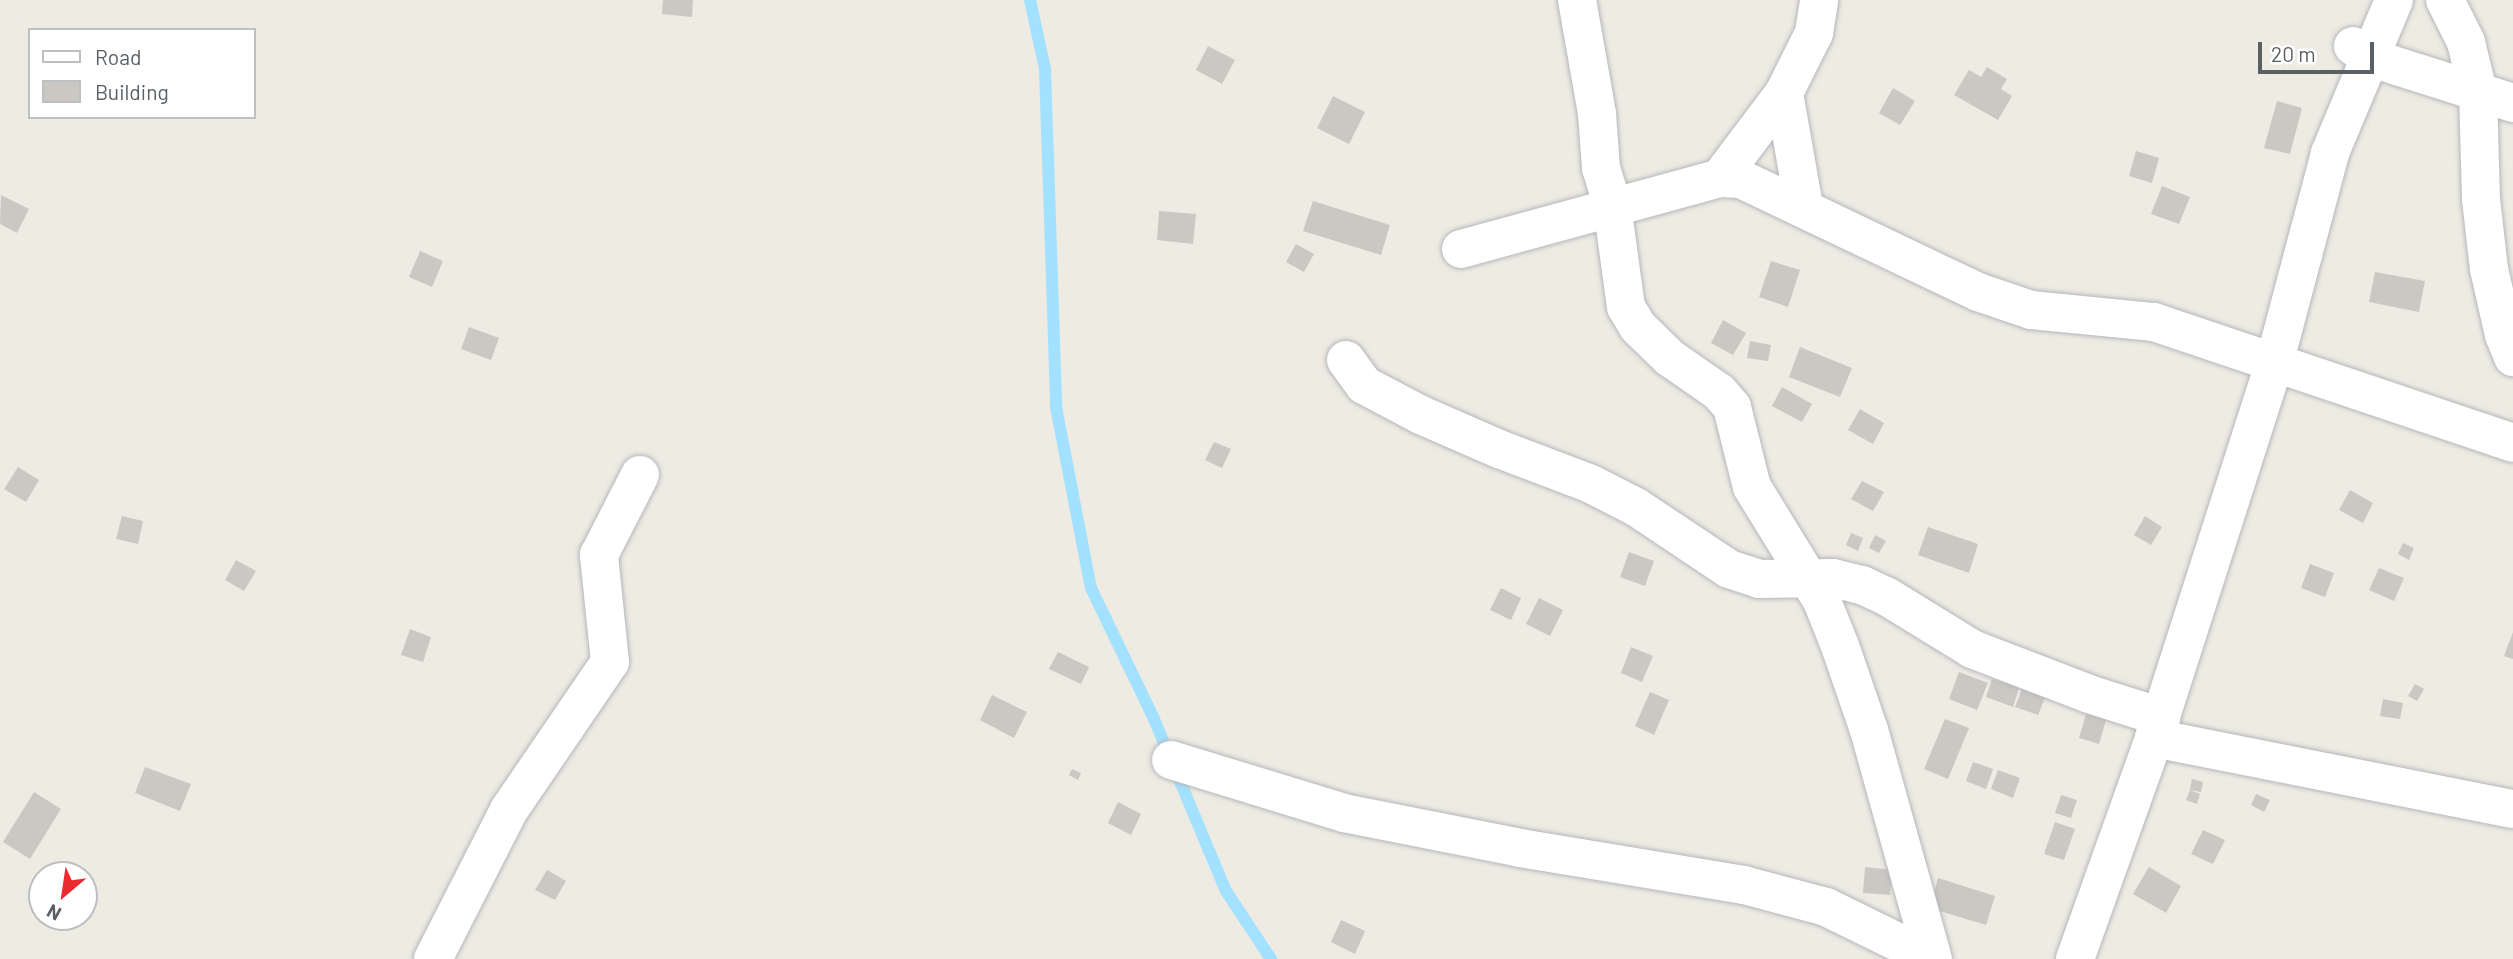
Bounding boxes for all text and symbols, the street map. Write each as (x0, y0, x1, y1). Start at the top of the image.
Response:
legend (28, 28, 256, 119)
scale bar (2261, 28, 2376, 72)
text: 20 m (2271, 41, 2316, 66)
text: Road (95, 44, 141, 69)
text: Building (95, 79, 169, 104)
north arrow (28, 861, 98, 931)
text: N (42, 900, 65, 926)

